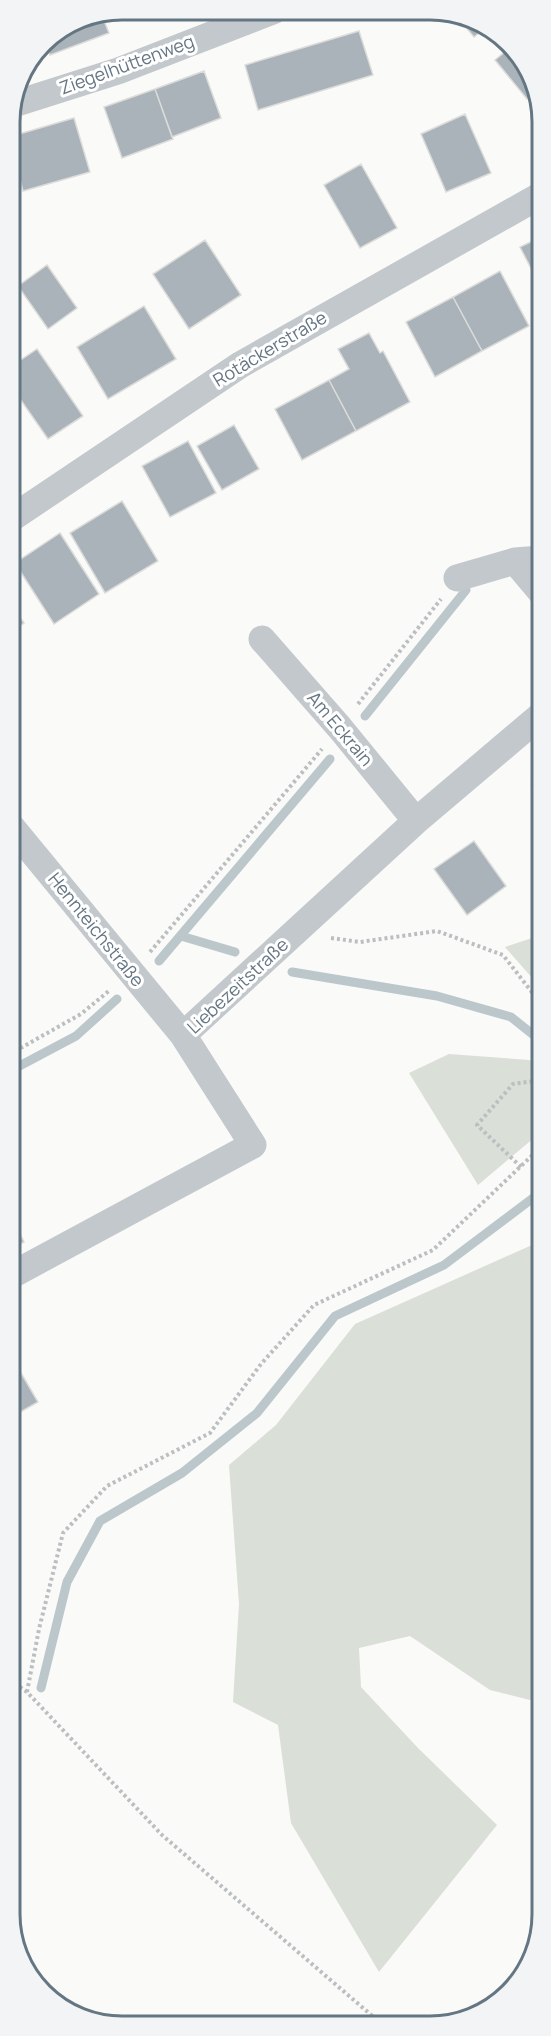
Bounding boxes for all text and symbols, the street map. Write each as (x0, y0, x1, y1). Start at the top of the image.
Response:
street label: Ziegelhüttenweg (56, 29, 197, 100)
street label: Rotäckerstraße (208, 305, 331, 392)
street label: Am Eckrain (303, 686, 379, 771)
street label: Hennteichstraße (43, 867, 150, 991)
street label: Liebezeitstraße (182, 932, 293, 1038)

